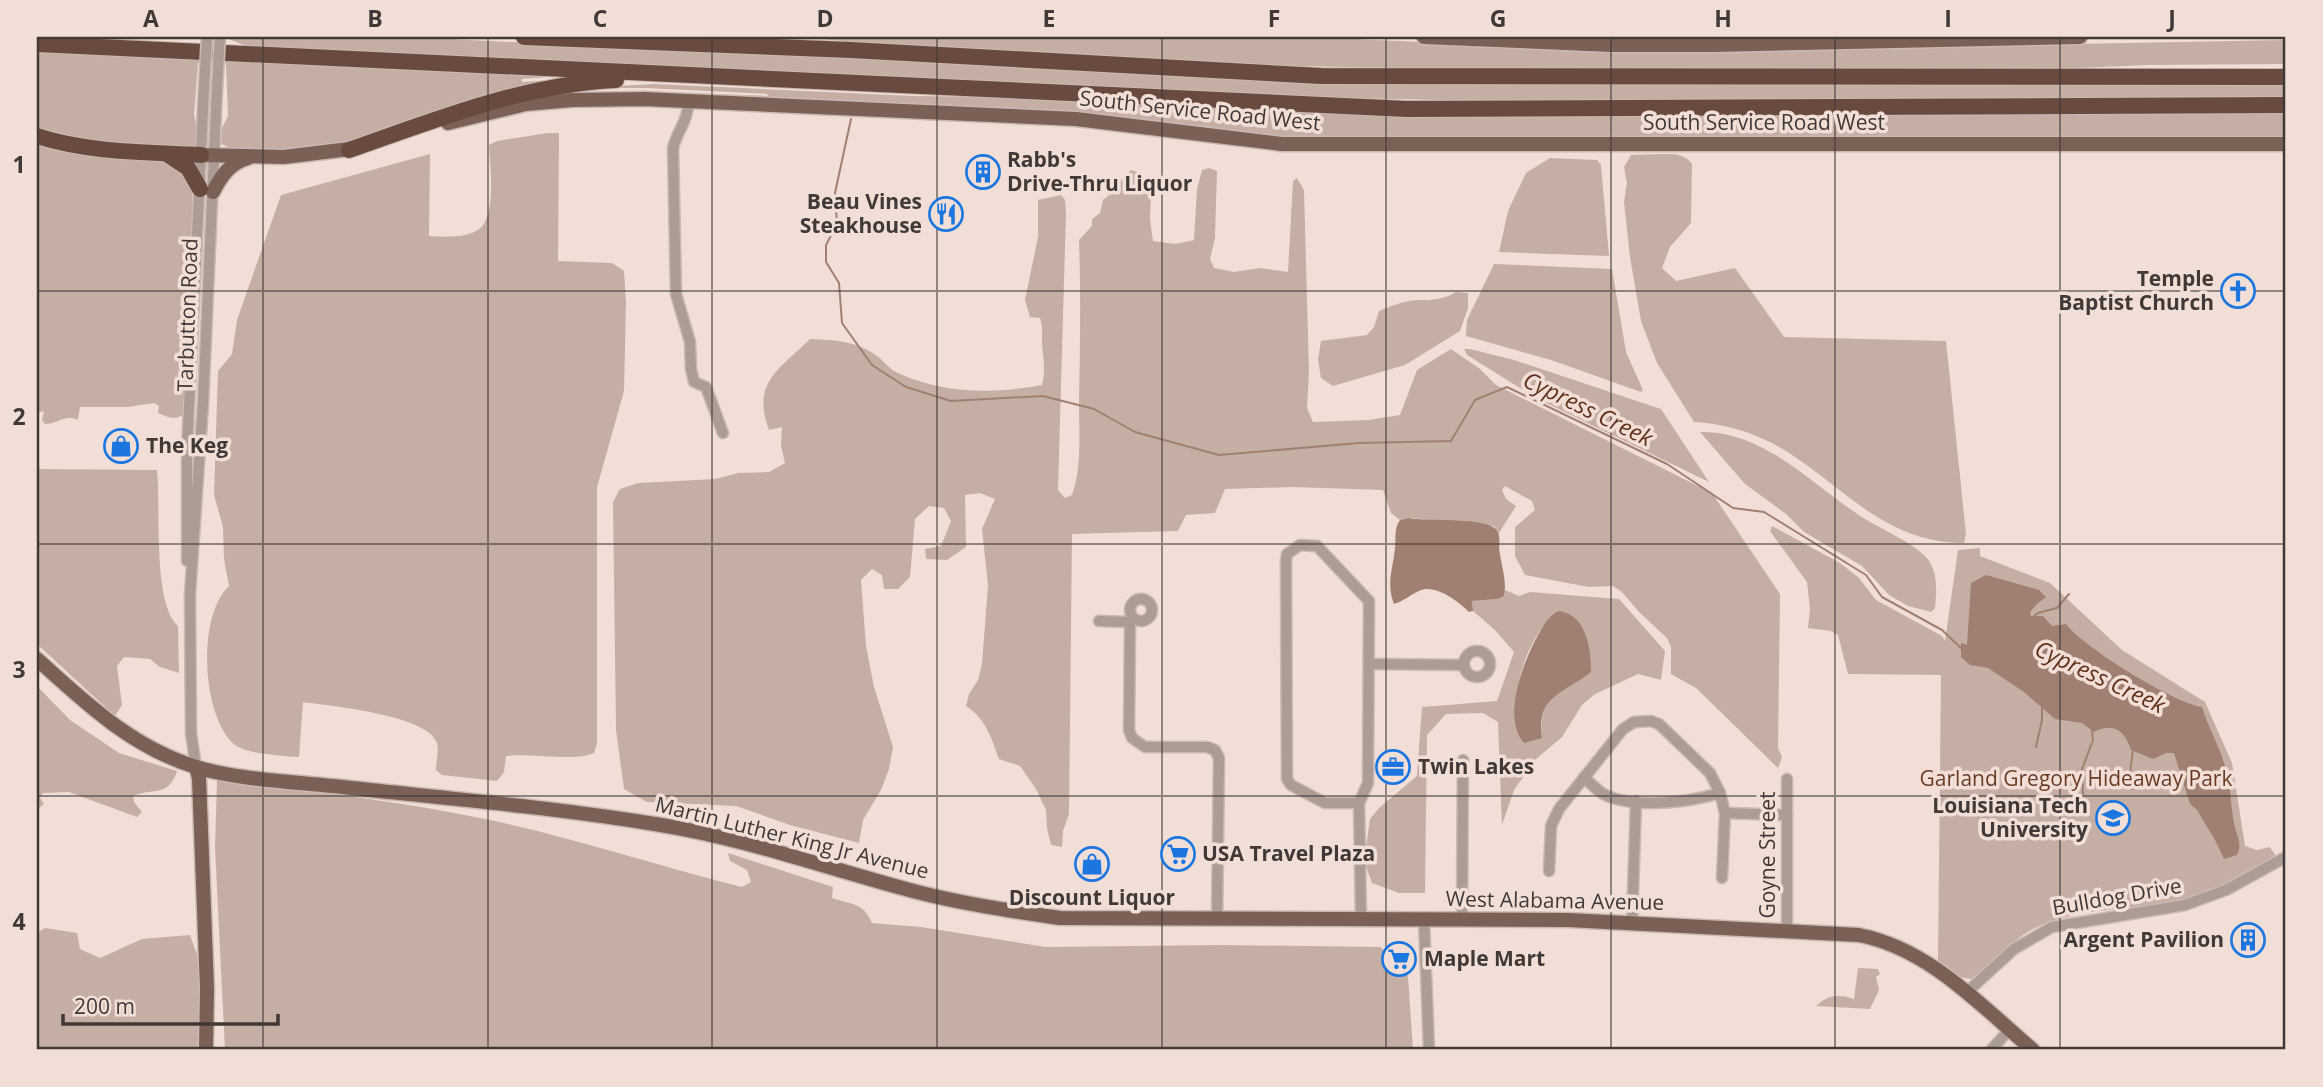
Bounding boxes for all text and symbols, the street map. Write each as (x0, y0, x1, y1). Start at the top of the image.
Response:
text: A (143, 2, 159, 34)
text: B (367, 2, 383, 34)
text: C (593, 2, 607, 34)
text: D (816, 2, 834, 34)
text: E (1043, 2, 1055, 34)
text: F (1268, 2, 1280, 34)
text: G (1490, 2, 1506, 34)
text: H (1714, 2, 1732, 34)
text: I (1944, 2, 1952, 34)
text: J (2166, 2, 2176, 34)
street label: South Service Road West (1078, 83, 1322, 137)
street label: South Service Road West (1643, 108, 1885, 136)
place label: Rabb's Drive-Thru Liquor (1007, 145, 1193, 197)
text: 1 (12, 148, 26, 180)
building icon: Rabb's Drive-Thru Liquor (964, 153, 1002, 191)
place label: Beau Vines Steakhouse (800, 187, 922, 239)
restaurant icon: Beau Vines Steakhouse (927, 195, 965, 233)
street label: Tarbutton Road (170, 238, 204, 392)
place label: Temple Baptist Church (2058, 264, 2214, 316)
church icon: Temple Baptist Church (2219, 272, 2257, 310)
water label: Cypress Creek (1518, 363, 1659, 454)
text: 2 (12, 400, 26, 432)
shop icon: The Keg (102, 427, 140, 465)
place label: The Keg (146, 431, 228, 459)
water label: Cypress Creek (2030, 632, 2172, 721)
text: 3 (12, 653, 26, 685)
office icon: Twin Lakes (1374, 748, 1412, 786)
place label: Twin Lakes (1418, 752, 1534, 780)
park label: Garland Gregory Hideaway Park (1920, 764, 2232, 792)
street label: Martin Luther King Jr Avenue (653, 789, 932, 885)
street label: Goyne Street (1753, 791, 1781, 919)
place label: Louisiana Tech University (1932, 791, 2088, 843)
school or university icon: Louisiana Tech University (2094, 799, 2132, 837)
supermarket icon: USA Travel Plaza (1159, 835, 1197, 873)
place label: USA Travel Plaza (1202, 839, 1375, 867)
shop icon: Discount Liquor (1073, 845, 1111, 883)
street label: Bulldog Drive (2050, 871, 2184, 921)
place label: Discount Liquor (1009, 883, 1176, 911)
street label: West Alabama Avenue (1446, 884, 1665, 916)
text: 4 (12, 905, 26, 937)
building icon: Argent Pavilion (2229, 921, 2267, 959)
place label: Argent Pavilion (2063, 925, 2224, 953)
supermarket icon: Maple Mart (1380, 940, 1418, 978)
place label: Maple Mart (1424, 944, 1545, 972)
scale bar (63, 982, 278, 1026)
text: 200 m (74, 992, 135, 1020)

